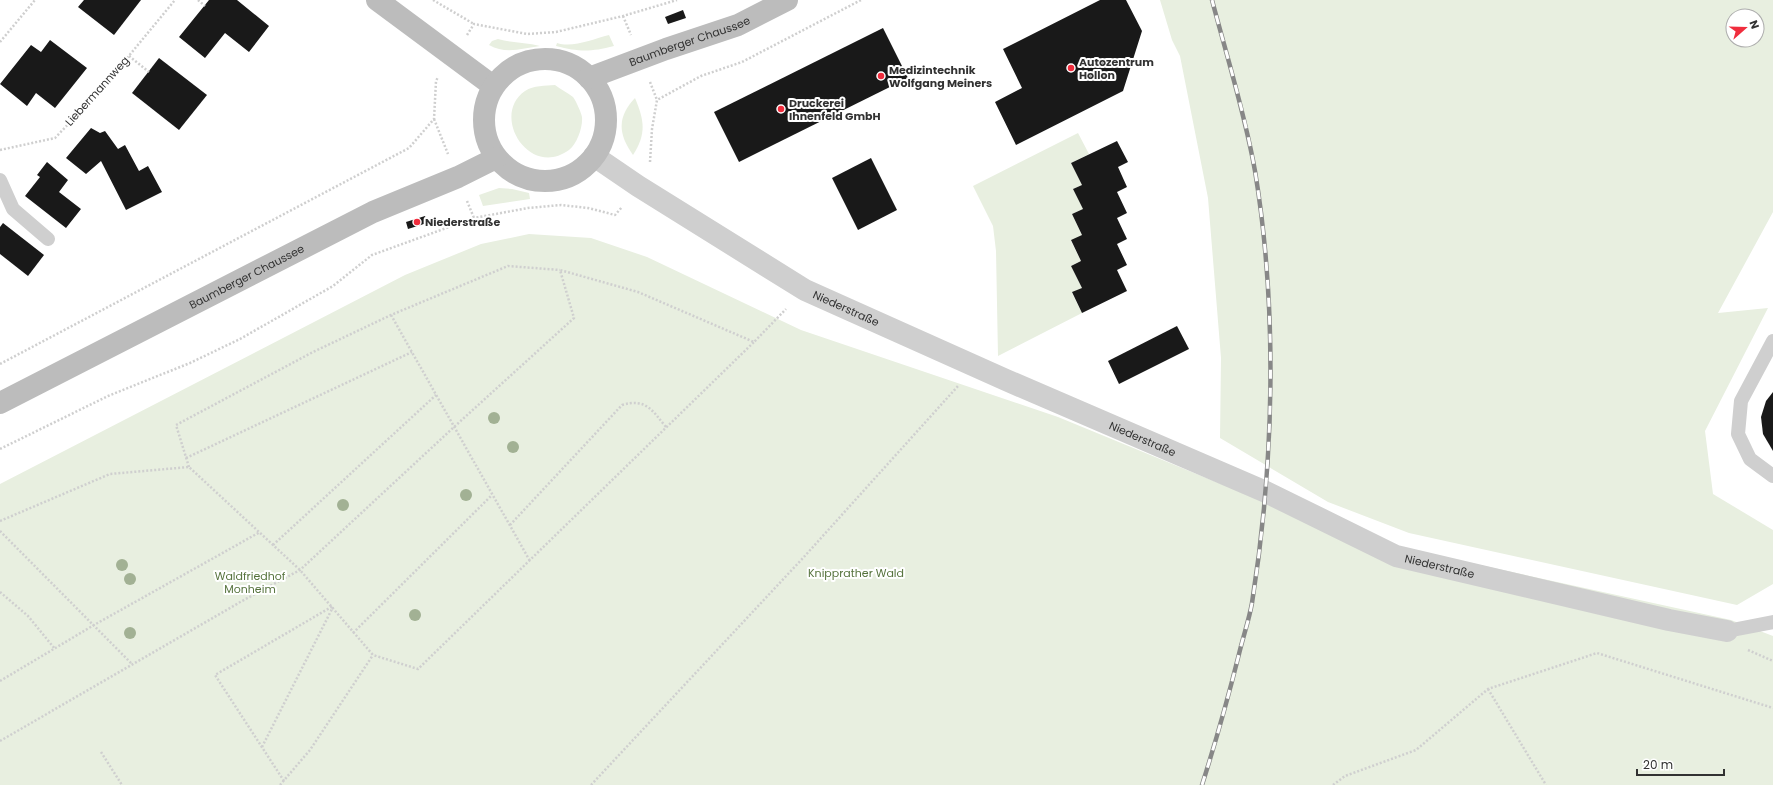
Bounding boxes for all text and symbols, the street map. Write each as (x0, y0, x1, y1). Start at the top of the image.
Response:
north arrow (1725, 8, 1765, 48)
street label: Baumberger Chaussee (627, 12, 753, 70)
text: N (1745, 18, 1763, 31)
street label: Liebermannweg (61, 53, 133, 129)
place label: Autozentrum Hollon (1079, 54, 1154, 83)
place label: Medizintechnik Wolfgang Meiners (889, 62, 992, 91)
marker: Autozentrum Hollon (1066, 63, 1076, 73)
marker: Medizintechnik Wolfgang Meiners (876, 71, 886, 81)
place label: Druckerei Ihnenfeld GmbH (789, 95, 881, 124)
marker: Druckerei Ihnenfeld GmbH (776, 104, 786, 114)
place label: Niederstraße (425, 214, 500, 230)
marker: Niederstraße (412, 217, 422, 227)
street label: Baumberger Chaussee (186, 241, 307, 313)
street label: Niederstraße (810, 287, 882, 330)
street label: Niederstraße (1107, 417, 1179, 460)
street label: Niederstraße (1403, 550, 1476, 582)
park label: Knipprather Wald (808, 565, 904, 581)
park label: Waldfriedhof Monheim (215, 568, 286, 597)
scale bar (1637, 751, 1724, 777)
text: 20 m (1643, 756, 1673, 773)

